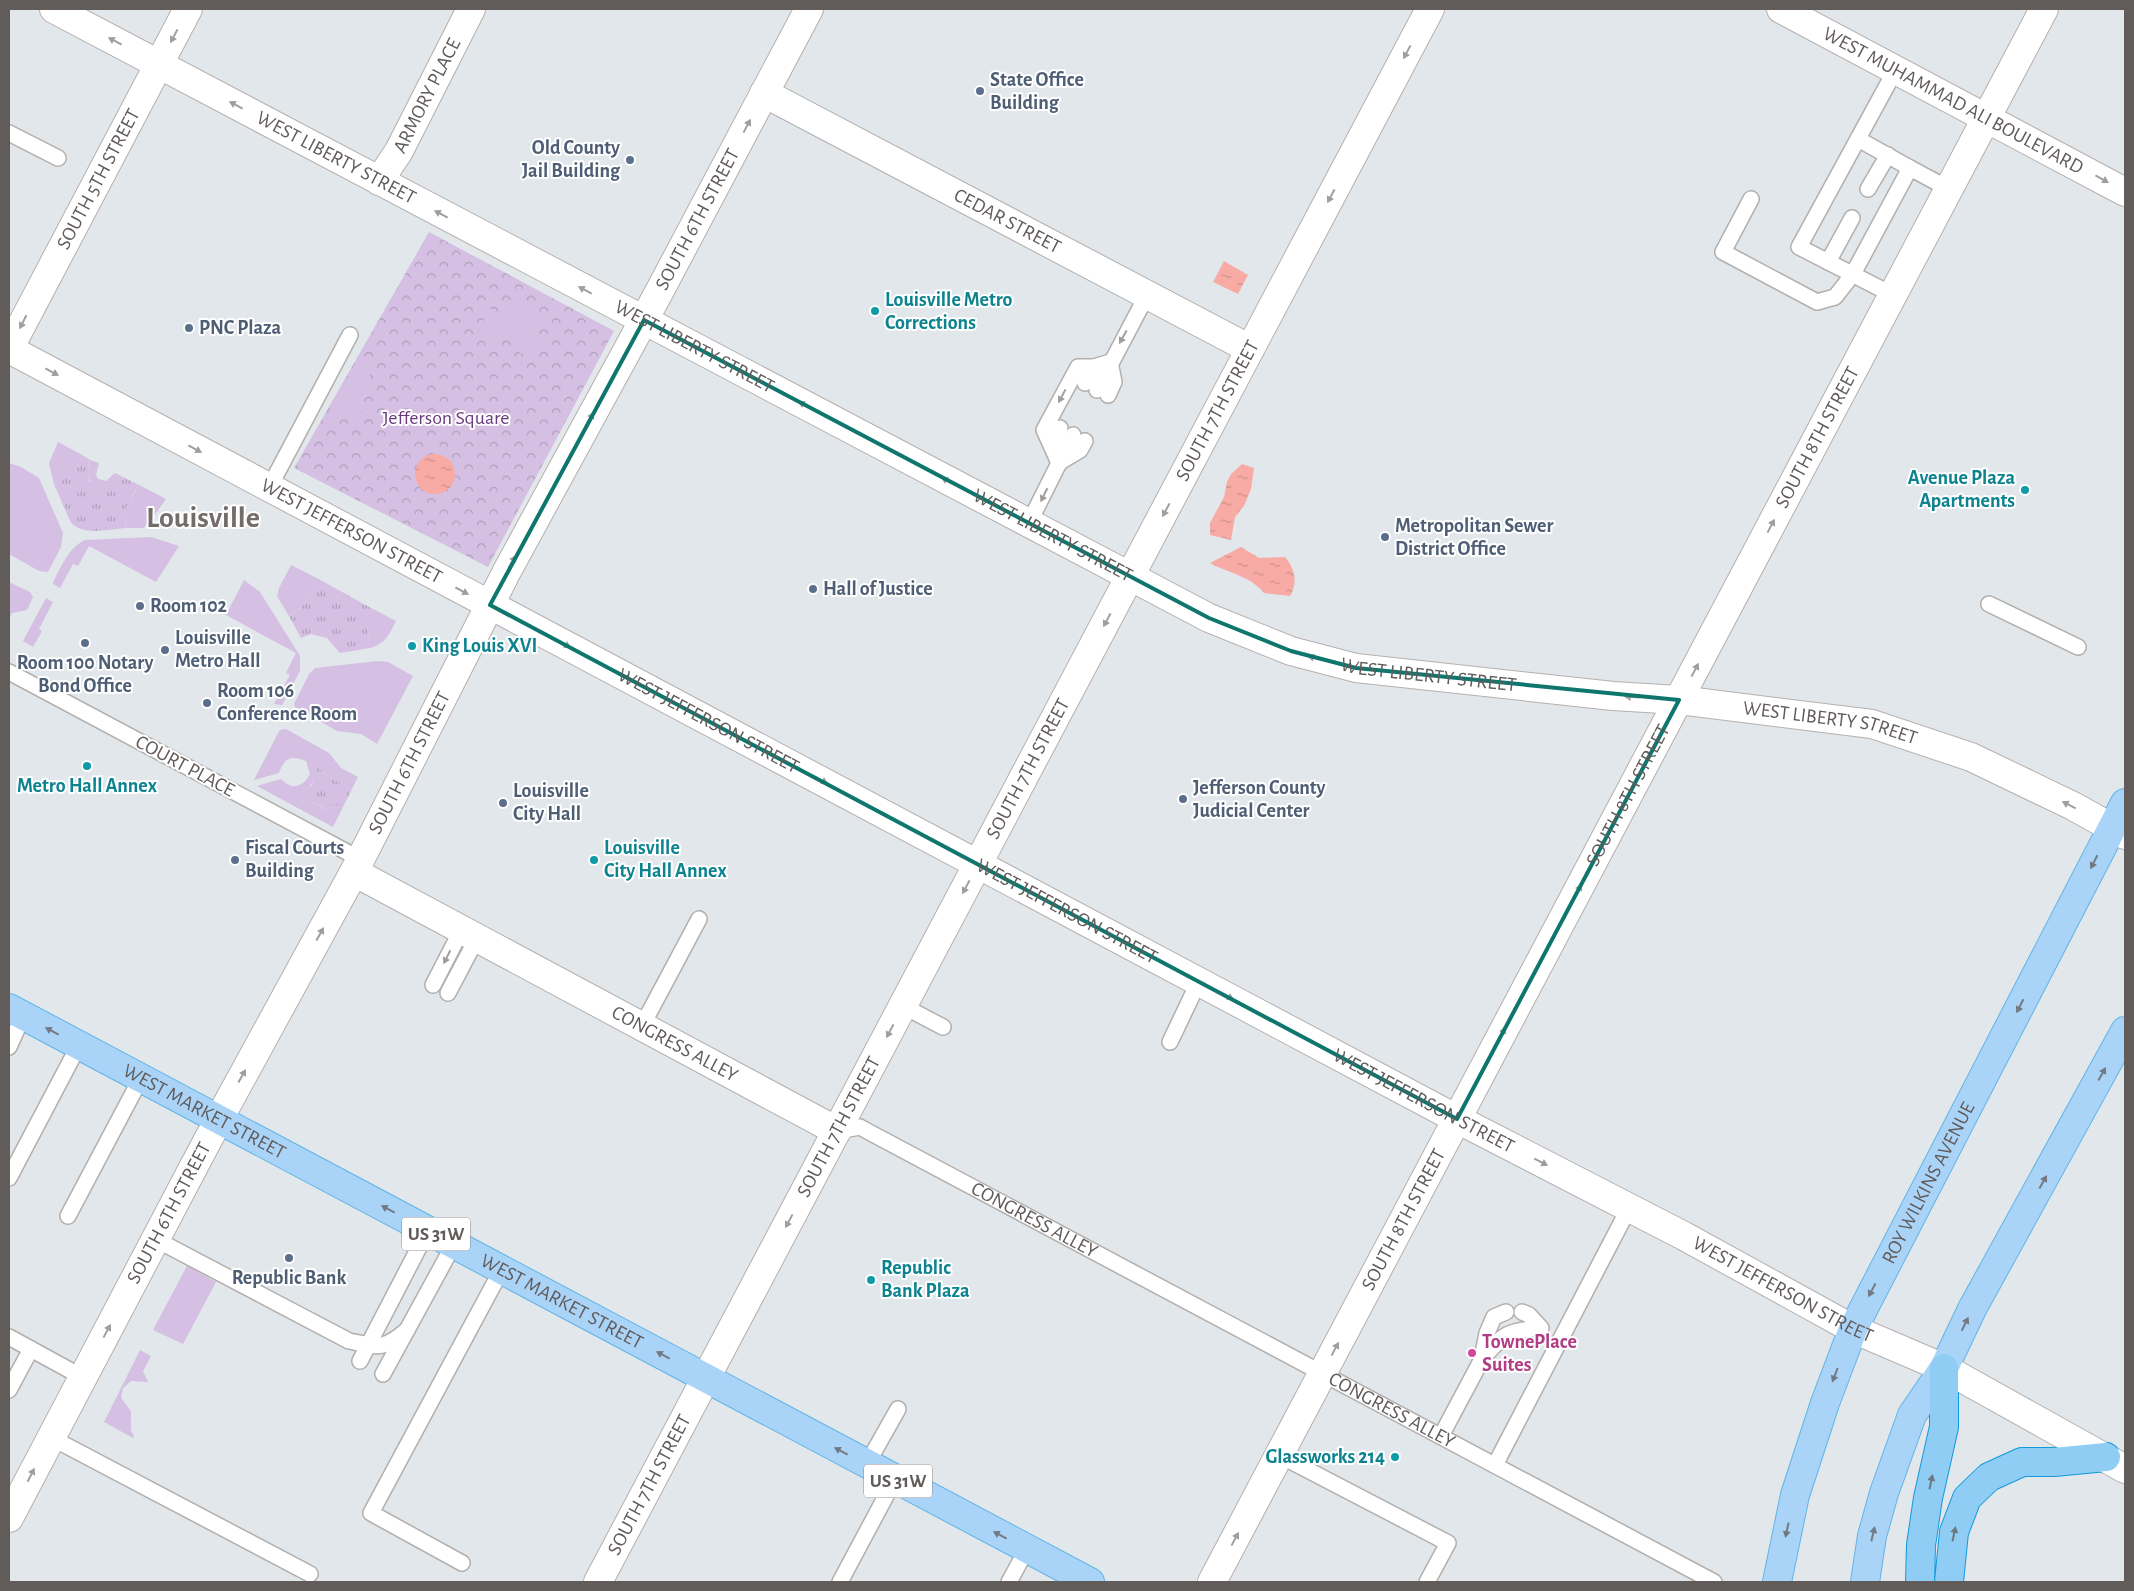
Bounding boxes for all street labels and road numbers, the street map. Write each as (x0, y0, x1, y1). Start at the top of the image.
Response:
street label: WEST MUHAMMAD ALI BOULEVARD (1820, 23, 2087, 178)
street label: ARMORY PLACE (390, 35, 465, 156)
street label: SOUTH 5TH STREET (53, 105, 144, 253)
street label: WEST LIBERTY STREET (253, 108, 419, 208)
street label: SOUTH 6TH STREET (652, 145, 743, 293)
street label: CEDAR STREET (951, 185, 1064, 258)
street label: WEST LIBERTY STREET (611, 297, 778, 397)
street label: SOUTH 7TH STREET (1172, 337, 1263, 484)
street label: SOUTH 8TH STREET (1772, 363, 1863, 511)
street label: WEST JEFFERSON STREET (258, 475, 446, 588)
street label: WEST LIBERTY STREET (970, 485, 1136, 586)
street label: WEST LIBERTY STREET (1338, 654, 1518, 695)
street label: WEST JEFFERSON STREET (614, 665, 802, 777)
street label: SOUTH 6TH STREET (365, 688, 454, 837)
street label: SOUTH 7TH STREET (983, 695, 1073, 842)
street label: WEST LIBERTY STREET (1742, 698, 1920, 748)
street label: SOUTH 8TH STREET (1583, 721, 1674, 869)
street label: COURT PLACE (132, 732, 238, 801)
street label: WEST JEFFERSON STREET (973, 855, 1161, 968)
street label: CONGRESS ALLEY (608, 1002, 742, 1086)
street label: WEST JEFFERSON STREET (1330, 1045, 1518, 1157)
street label: SOUTH 7TH STREET (794, 1053, 884, 1200)
street label: WEST MARKET STREET (120, 1060, 289, 1163)
street label: ROY WILKINS AVENUE (1878, 1099, 1979, 1267)
street label: SOUTH 6TH STREET (123, 1139, 215, 1287)
street label: SOUTH 8TH STREET (1358, 1145, 1449, 1294)
street label: CONGRESS ALLEY (968, 1178, 1101, 1262)
road number: US 31W (402, 1218, 470, 1250)
street label: WEST JEFFERSON STREET (1689, 1233, 1876, 1346)
street label: WEST MARKET STREET (477, 1250, 647, 1353)
street label: CONGRESS ALLEY (1325, 1369, 1459, 1452)
street label: SOUTH 7TH STREET (604, 1411, 695, 1558)
road number: US 31W (864, 1464, 932, 1498)

